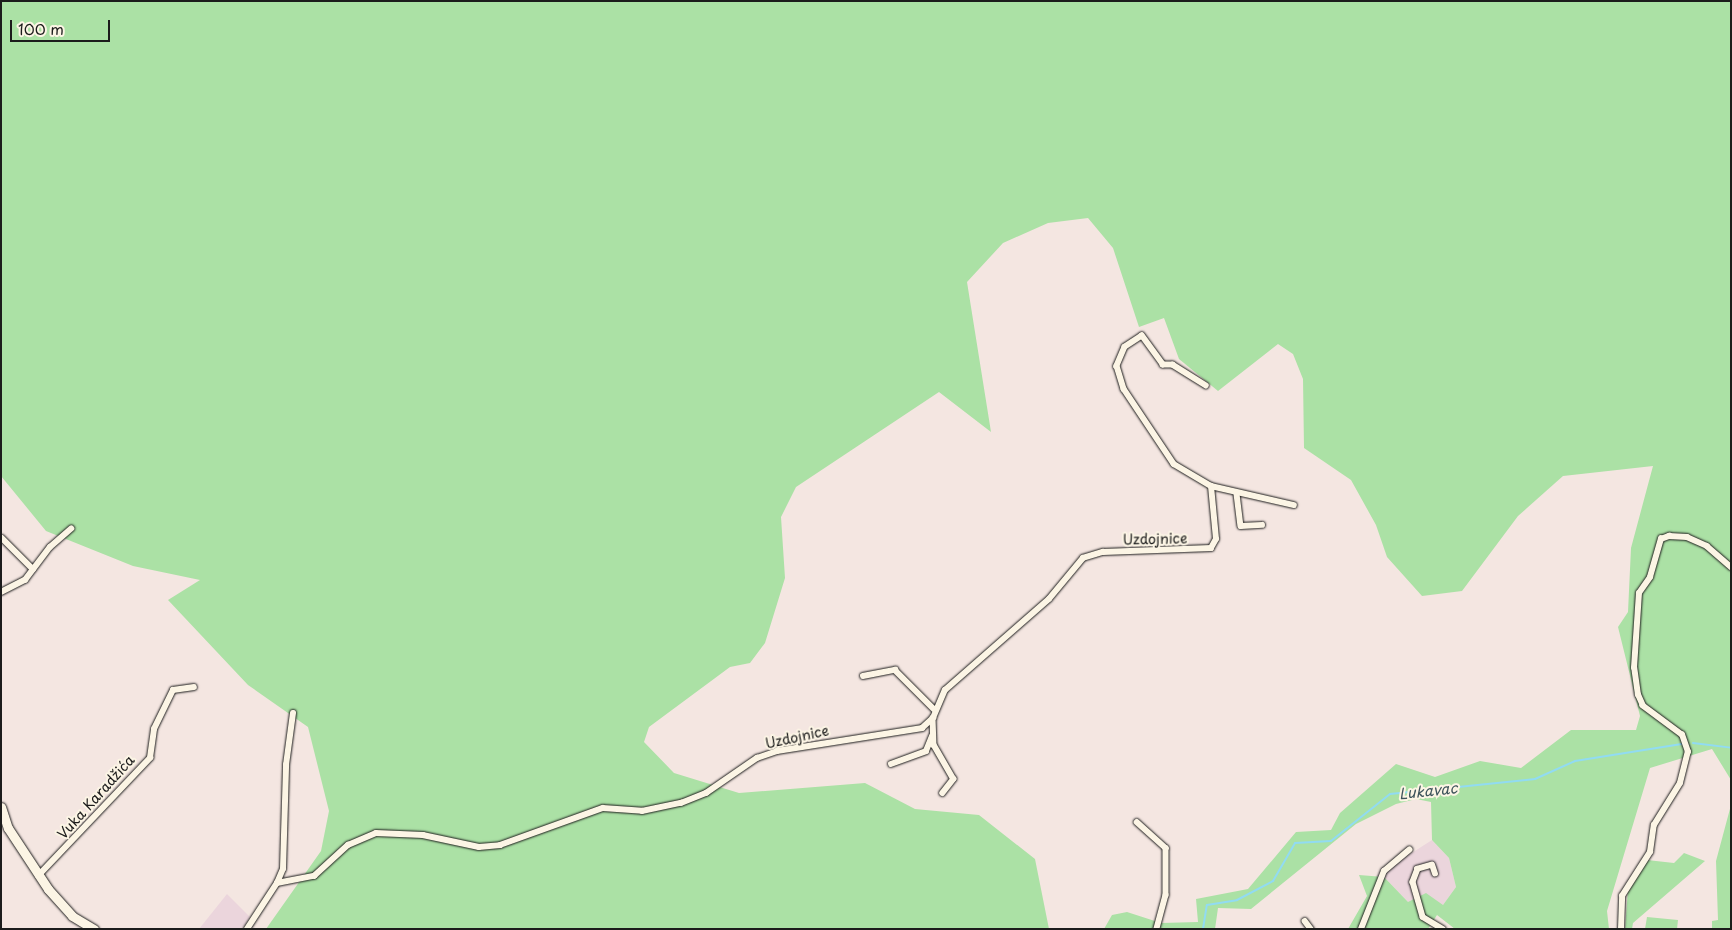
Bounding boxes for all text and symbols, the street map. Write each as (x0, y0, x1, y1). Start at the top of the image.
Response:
scale bar (12, 10, 112, 42)
text: 100 m (18, 17, 64, 40)
street label: Uzdojnice (1123, 530, 1187, 548)
street label: Uzdojnice (764, 722, 830, 752)
street label: Vuka Karadžića (54, 752, 138, 842)
water label: Lukavac (1398, 778, 1458, 802)

